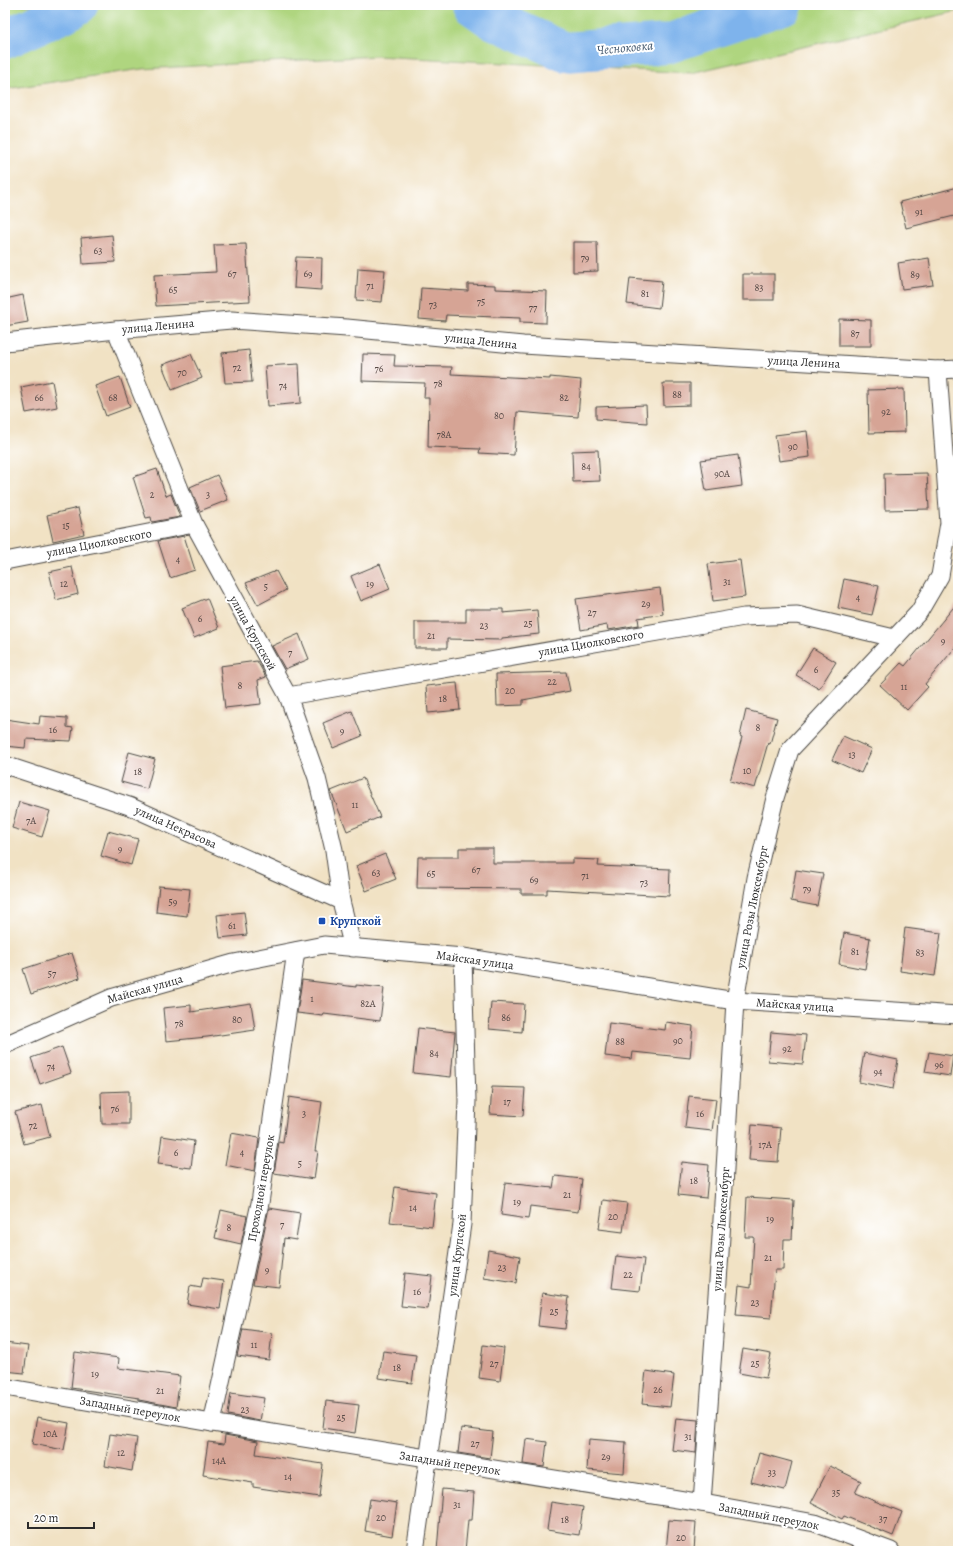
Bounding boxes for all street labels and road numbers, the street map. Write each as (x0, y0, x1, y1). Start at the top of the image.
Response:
street label: улица Ленина (120, 315, 195, 337)
street label: улица Ленина (443, 329, 518, 353)
street label: улица Ленина (766, 352, 841, 372)
street label: улица Циолковского (44, 525, 153, 561)
street label: улица Крупской (225, 592, 280, 673)
street label: улица Циолковского (536, 626, 645, 660)
street label: улица Некрасова (132, 801, 220, 852)
street label: улица Розы Люксембург (732, 844, 772, 971)
street label: Майская улица (435, 947, 515, 973)
street label: Майская улица (105, 970, 185, 1007)
street label: Майская улица (755, 994, 835, 1016)
street label: Проходной переулок (244, 1133, 278, 1243)
street label: улица Розы Люксембург (709, 1166, 733, 1293)
street label: улица Крупской (444, 1213, 470, 1298)
street label: Западный переулок (78, 1392, 182, 1426)
street label: Западный переулок (398, 1447, 502, 1479)
street label: Западный переулок (717, 1498, 821, 1534)

